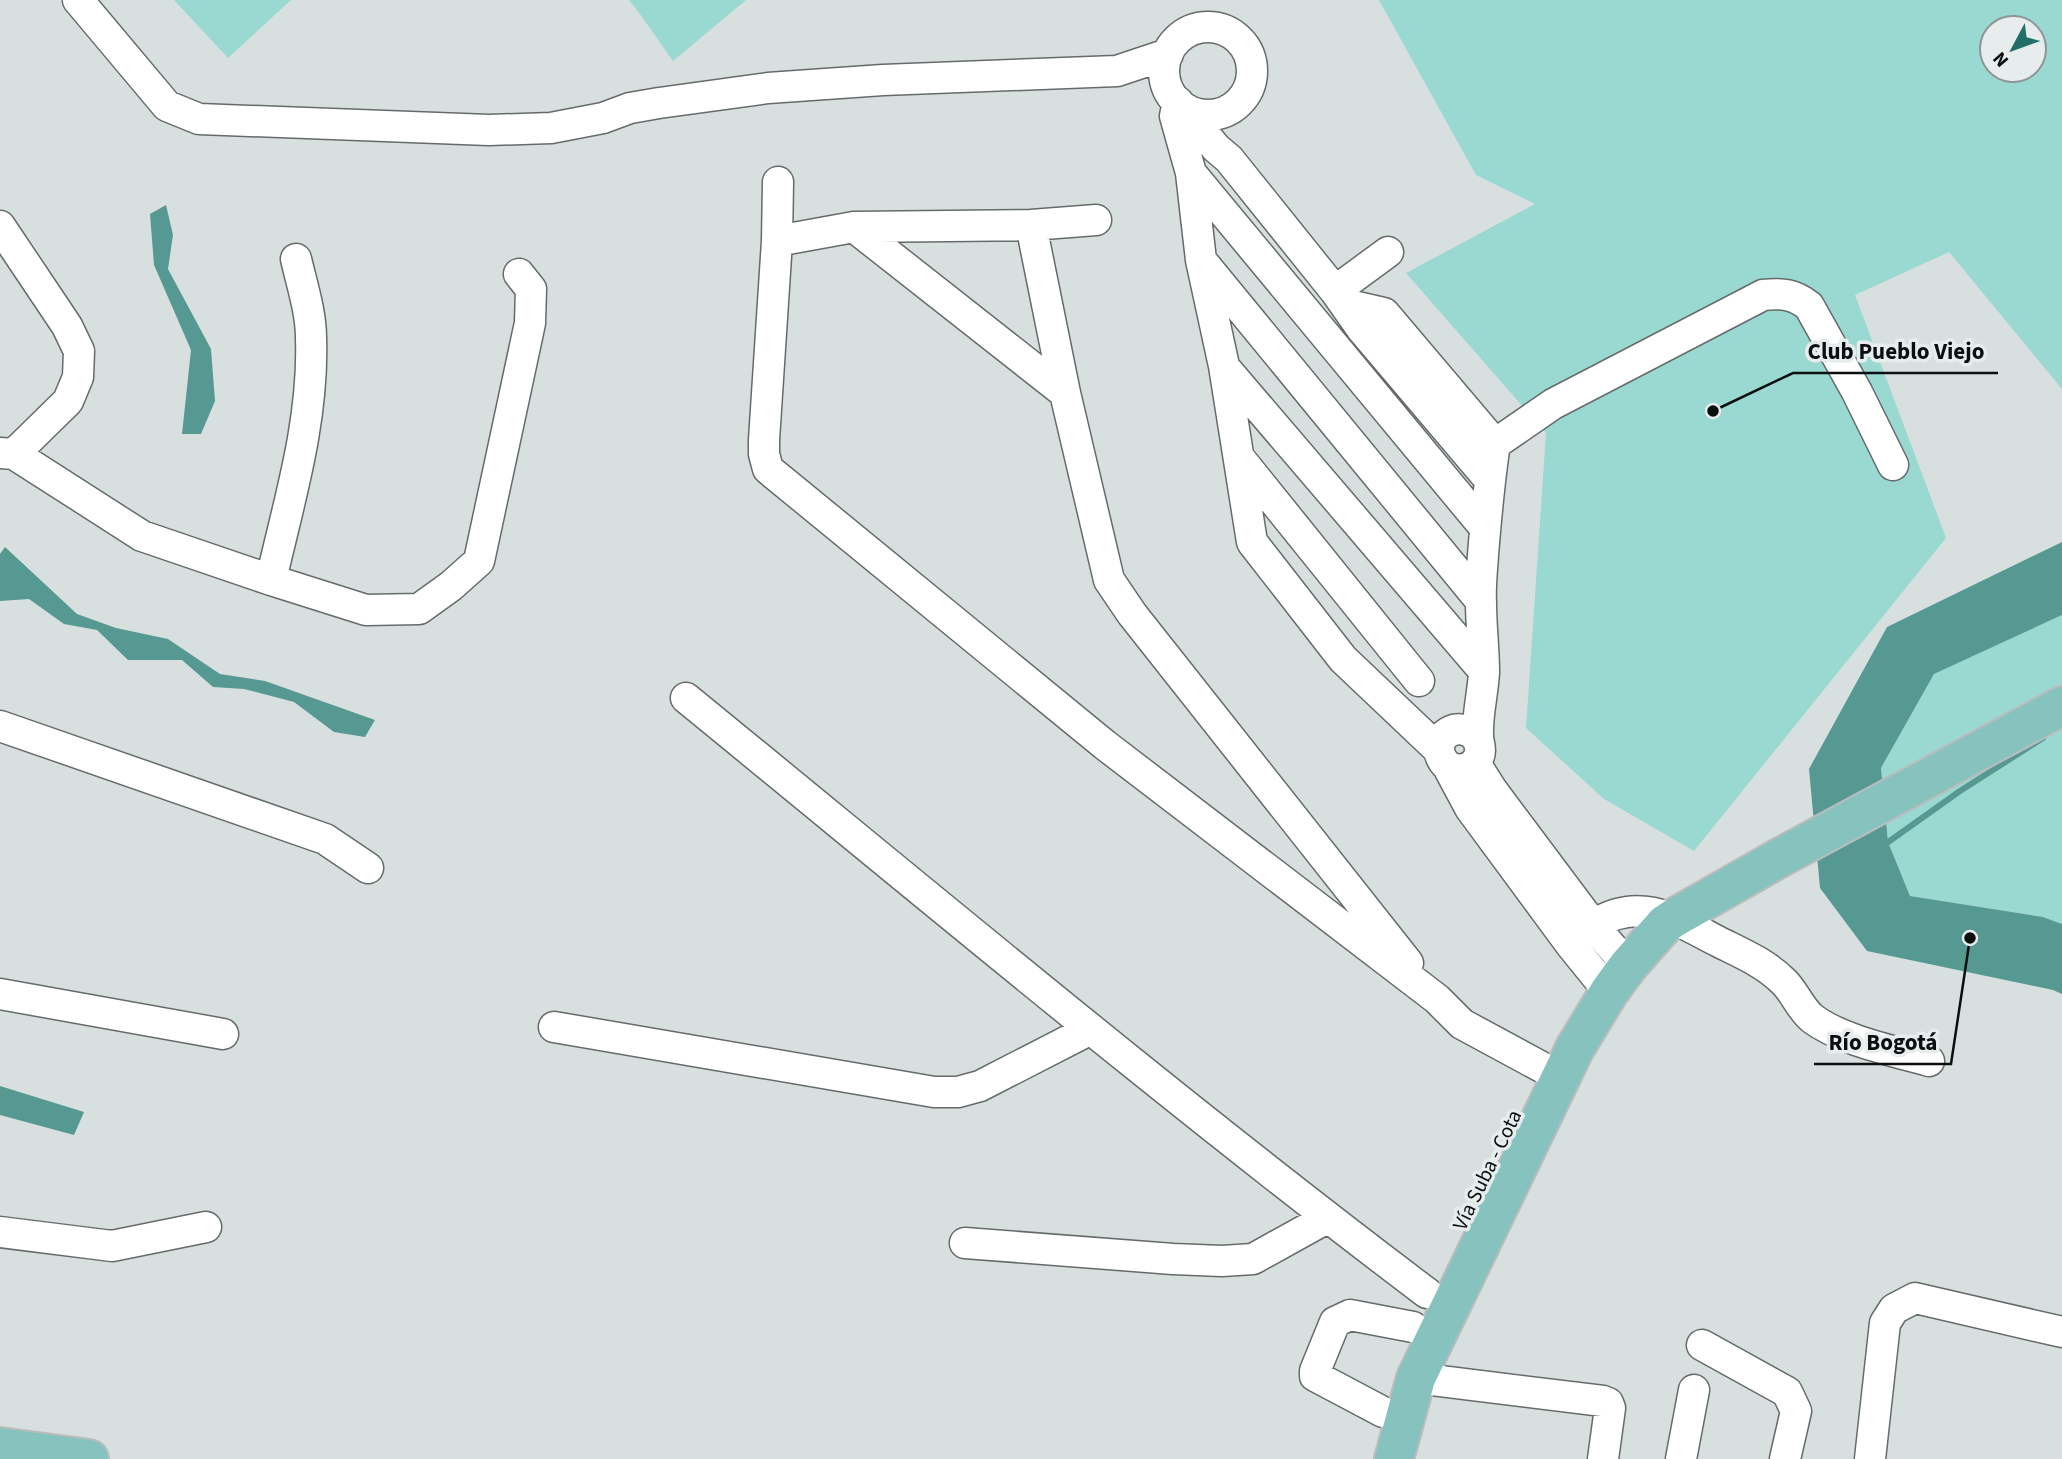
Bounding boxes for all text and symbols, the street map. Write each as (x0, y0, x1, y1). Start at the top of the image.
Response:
north arrow (1978, 14, 2048, 84)
text: N (1987, 46, 2016, 73)
callout: Club Pueblo Viejo (1793, 329, 1998, 373)
text: Club Pueblo Viejo (1808, 335, 1984, 368)
callout: Río Bogotá (1814, 1020, 1951, 1064)
text: Río Bogotá (1829, 1026, 1937, 1059)
street label: Vía Suba - Cota (1445, 1105, 1529, 1235)

